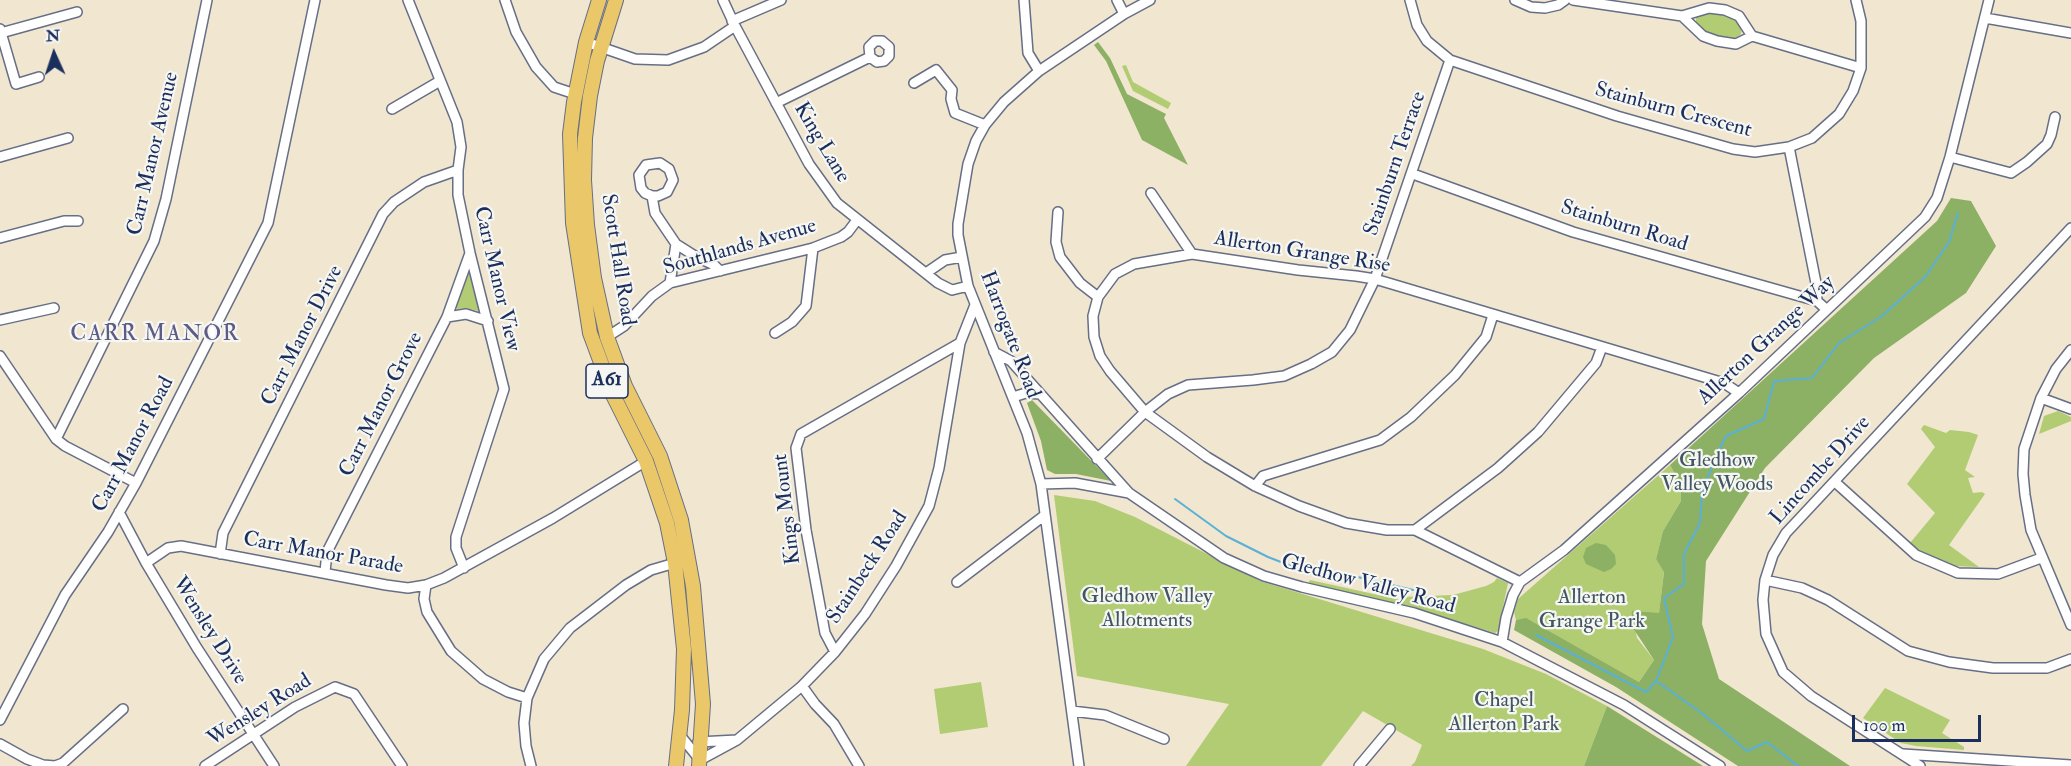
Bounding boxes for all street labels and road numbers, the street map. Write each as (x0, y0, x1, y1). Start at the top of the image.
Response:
street label: Carr Manor Avenue (123, 70, 185, 238)
street label: Stainburn Crescent (1592, 78, 1754, 144)
street label: Stainburn Terrace (1360, 89, 1432, 239)
street label: King Lane (787, 98, 855, 188)
street label: Scott Hall Road (594, 192, 640, 328)
street label: Stainburn Road (1557, 196, 1691, 258)
street label: Carr Manor View (467, 204, 525, 354)
street label: Southlands Avenue (661, 214, 819, 282)
street label: Allerton Grange Rise (1212, 227, 1392, 279)
street label: Carr Manor Drive (257, 262, 349, 410)
street label: Harrogate Road (973, 268, 1045, 402)
street label: Allerton Grange Way (1693, 271, 1841, 411)
street label: Carr Manor Grove (335, 328, 429, 482)
road number: A61 (586, 364, 628, 398)
street label: Carr Manor Road (88, 373, 180, 517)
street label: Lincombe Drive (1766, 411, 1876, 531)
street label: Kings Mount (769, 452, 807, 566)
street label: Stainbeck Road (822, 507, 914, 629)
street label: Carr Manor Parade (241, 528, 405, 580)
street label: Gledhow Valley Road (1278, 550, 1458, 620)
street label: Wensley Drive (166, 573, 252, 689)
street label: Wensley Road (203, 669, 317, 753)

